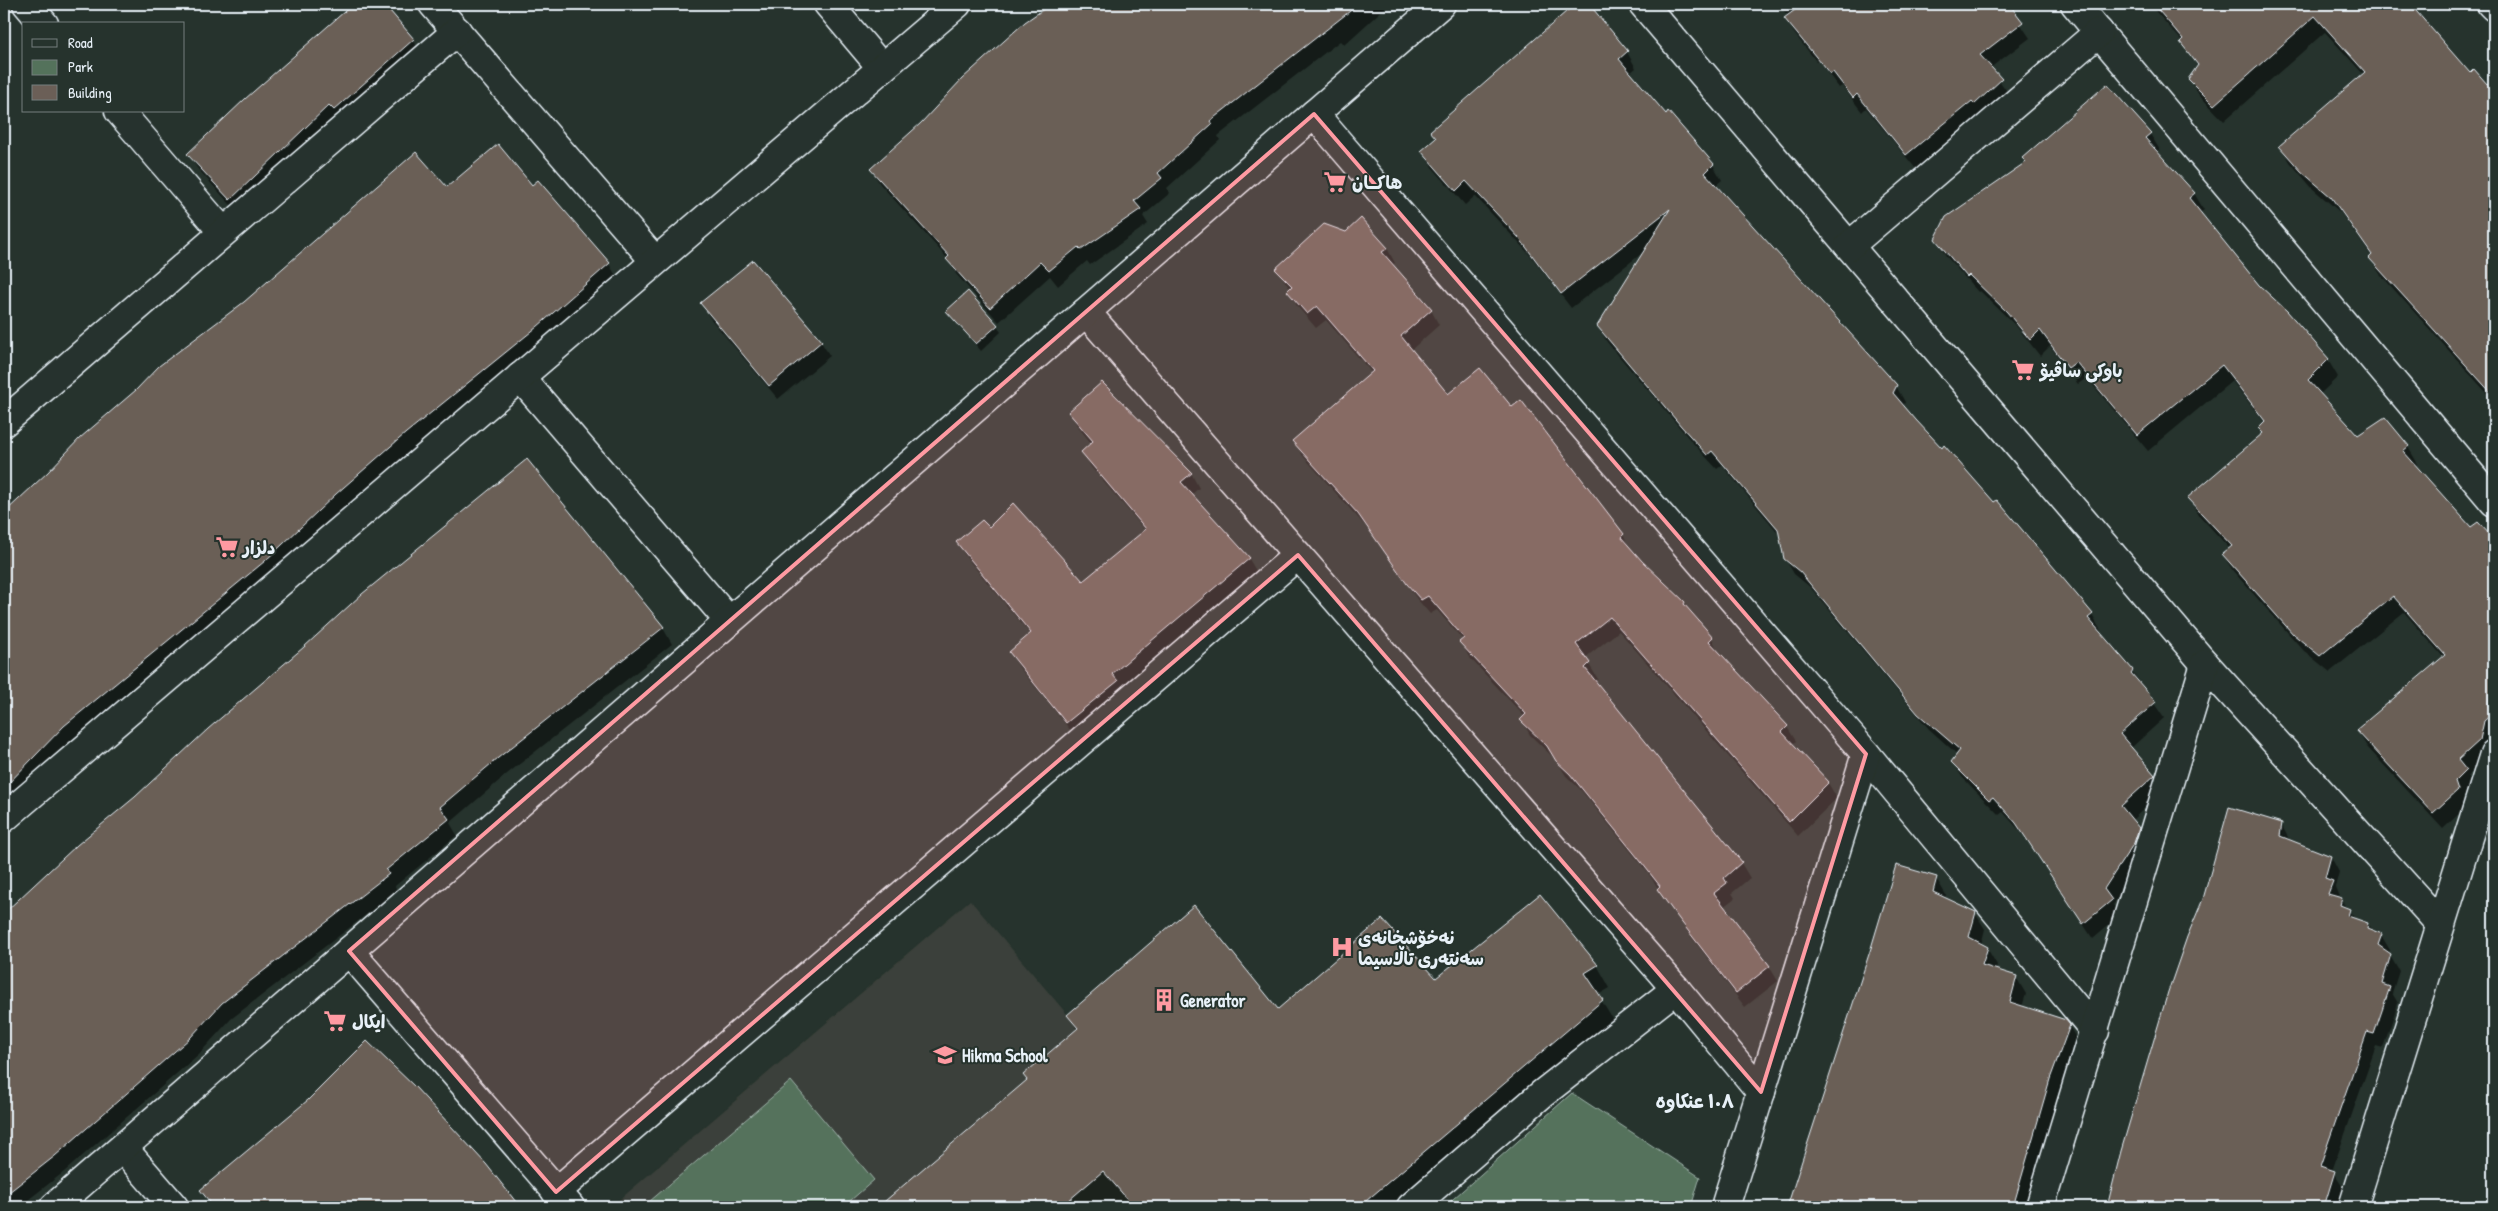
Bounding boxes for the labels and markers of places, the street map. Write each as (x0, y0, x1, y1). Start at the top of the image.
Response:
supermarket icon: هاكــان (1322, 169, 1348, 195)
place label: هاكــان (1352, 170, 1403, 195)
supermarket icon: باوکی ساڤیۆ (2010, 357, 2036, 383)
place label: باوکی ساڤیۆ (2038, 358, 2123, 383)
supermarket icon: دلزار (214, 534, 240, 560)
place label: دلزار (241, 535, 275, 560)
place label: نەخۆشخانەی سەنتەری تاڵاسیما (1358, 925, 1484, 971)
hospital icon: نەخۆشخانەی سەنتەری تاڵاسیما (1329, 934, 1355, 960)
building icon: Generator (1151, 987, 1177, 1013)
place label: Generator (1180, 988, 1246, 1013)
supermarket icon: ايكال (322, 1008, 348, 1034)
place label: ايكال (352, 1009, 385, 1034)
school or university icon: Hikma School (932, 1042, 958, 1068)
place label: Hikma School (962, 1043, 1049, 1068)

